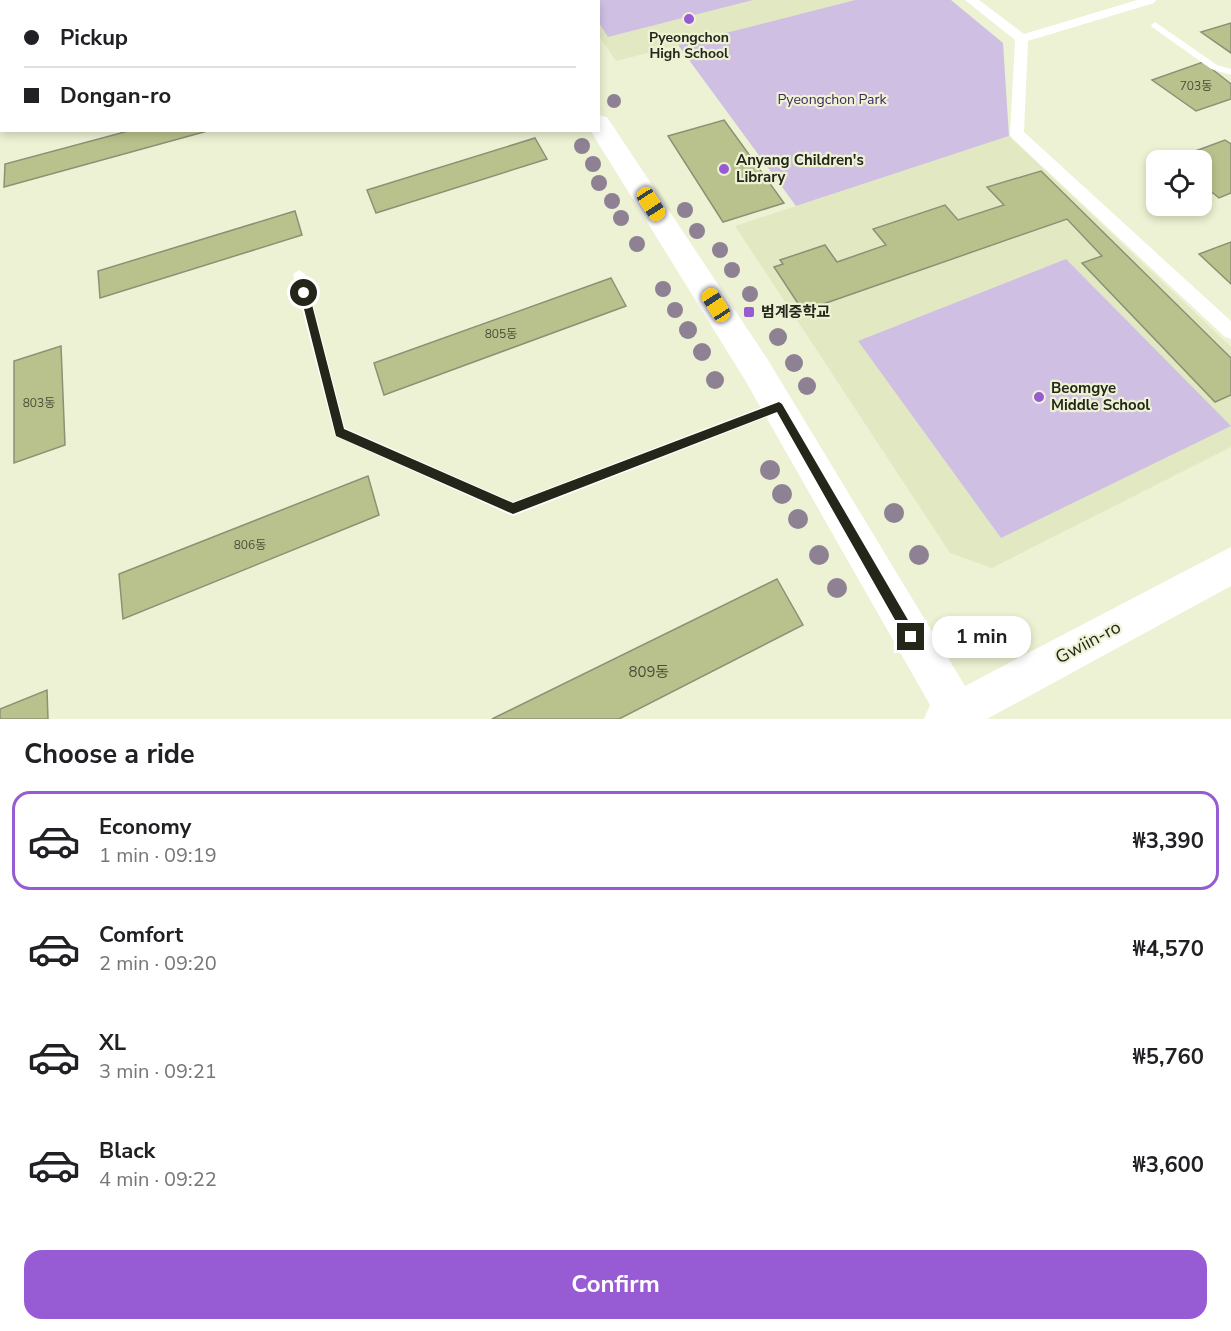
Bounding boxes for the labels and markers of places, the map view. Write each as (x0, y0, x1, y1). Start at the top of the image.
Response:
marker: Pyeongchon High School (682, 12, 696, 26)
place label: Pyeongchon High School (649, 28, 729, 63)
place label: Anyang Children's Library (736, 150, 864, 187)
marker: Anyang Children's Library (717, 162, 731, 176)
place label: 범계중학교 (761, 302, 830, 322)
marker: 범계중학교 (742, 305, 756, 319)
place label: Beomgye Middle School (1051, 378, 1150, 415)
marker: Beomgye Middle School (1032, 390, 1046, 404)

